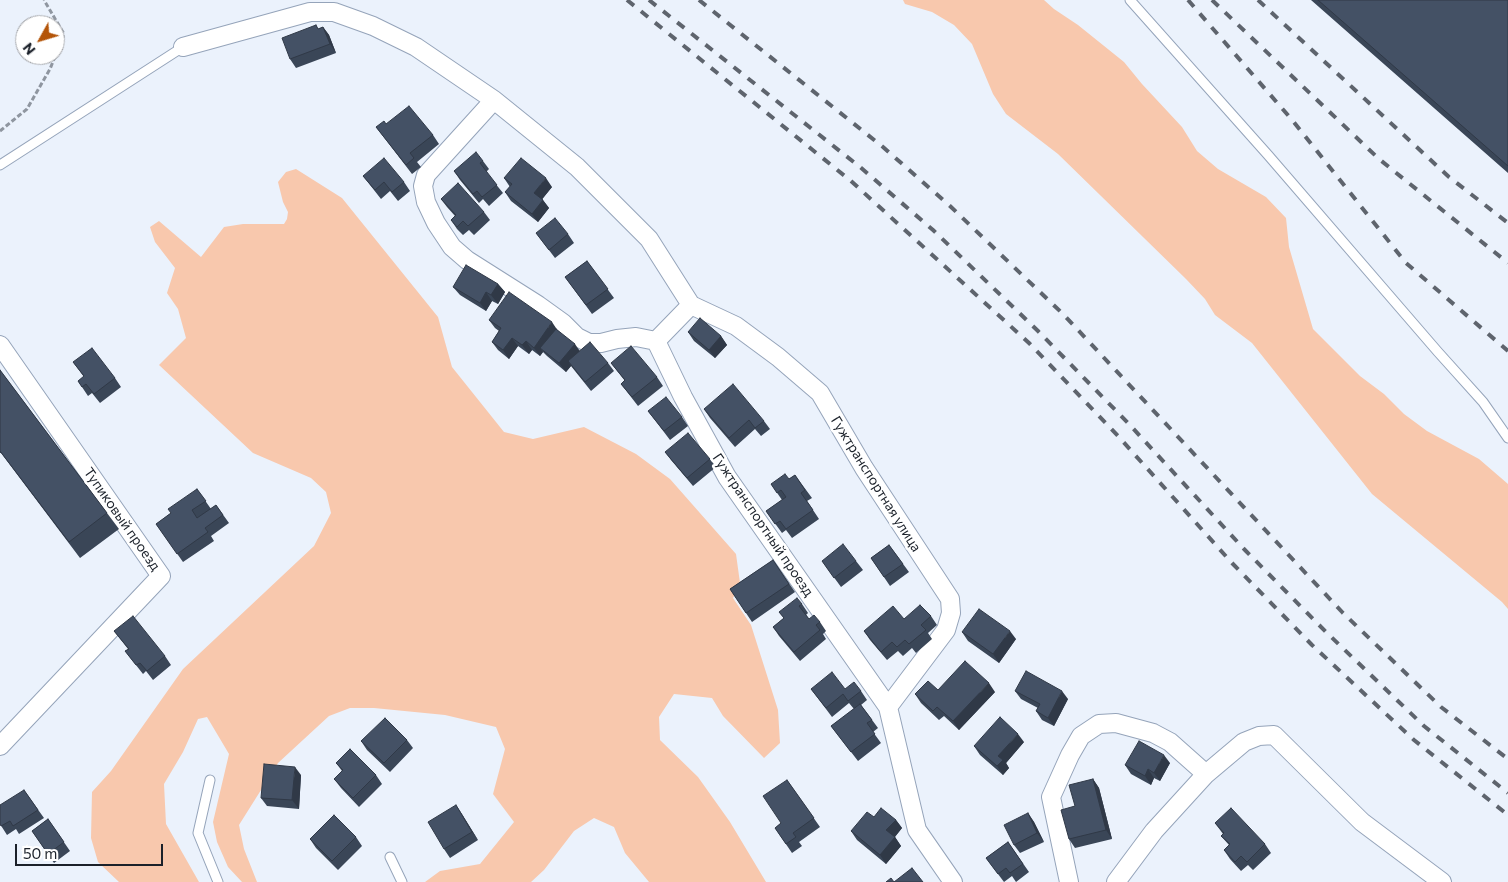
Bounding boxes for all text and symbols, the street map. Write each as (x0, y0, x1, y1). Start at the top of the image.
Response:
north arrow (15, 15, 65, 65)
text: N (19, 40, 39, 59)
street label: Гужтранспортная улица (827, 413, 925, 555)
street label: Гужтранспортный проезд (709, 450, 817, 600)
street label: Тупиковый проезд (80, 464, 164, 574)
scale bar (18, 834, 165, 866)
text: 50 m (23, 844, 57, 862)

